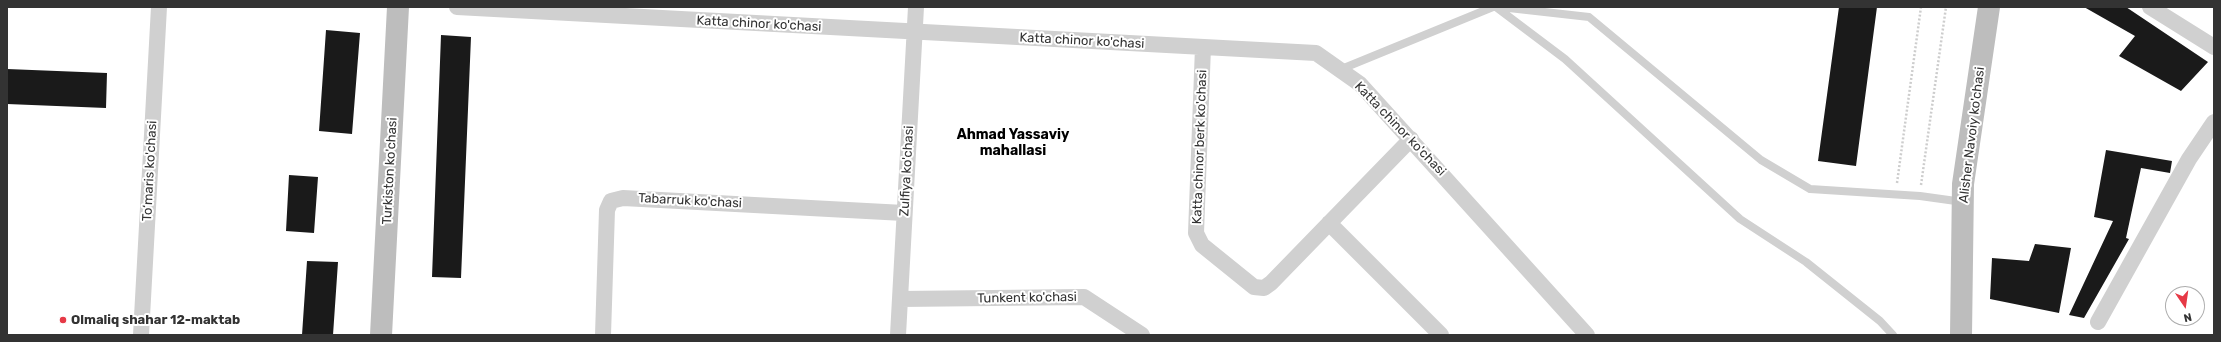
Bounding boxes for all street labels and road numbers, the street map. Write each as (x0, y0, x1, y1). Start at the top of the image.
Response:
street label: Katta chinor ko'chasi (696, 13, 822, 35)
street label: Katta chinor ko'chasi (1019, 30, 1145, 52)
street label: Alisher Navoiy ko'chasi (1956, 66, 1988, 204)
street label: Katta chinor berk ko'chasi (1190, 69, 1210, 225)
street label: Katta chinor ko'chasi (1351, 79, 1449, 179)
street label: Turkiston ko'chasi (379, 117, 401, 225)
street label: To‘maris ko'chasi (140, 120, 160, 222)
street label: Zulfiya ko'chasi (897, 125, 917, 217)
street label: Tabarruk ko'chasi (638, 190, 742, 212)
street label: Tunkent ko'chasi (977, 289, 1077, 307)

